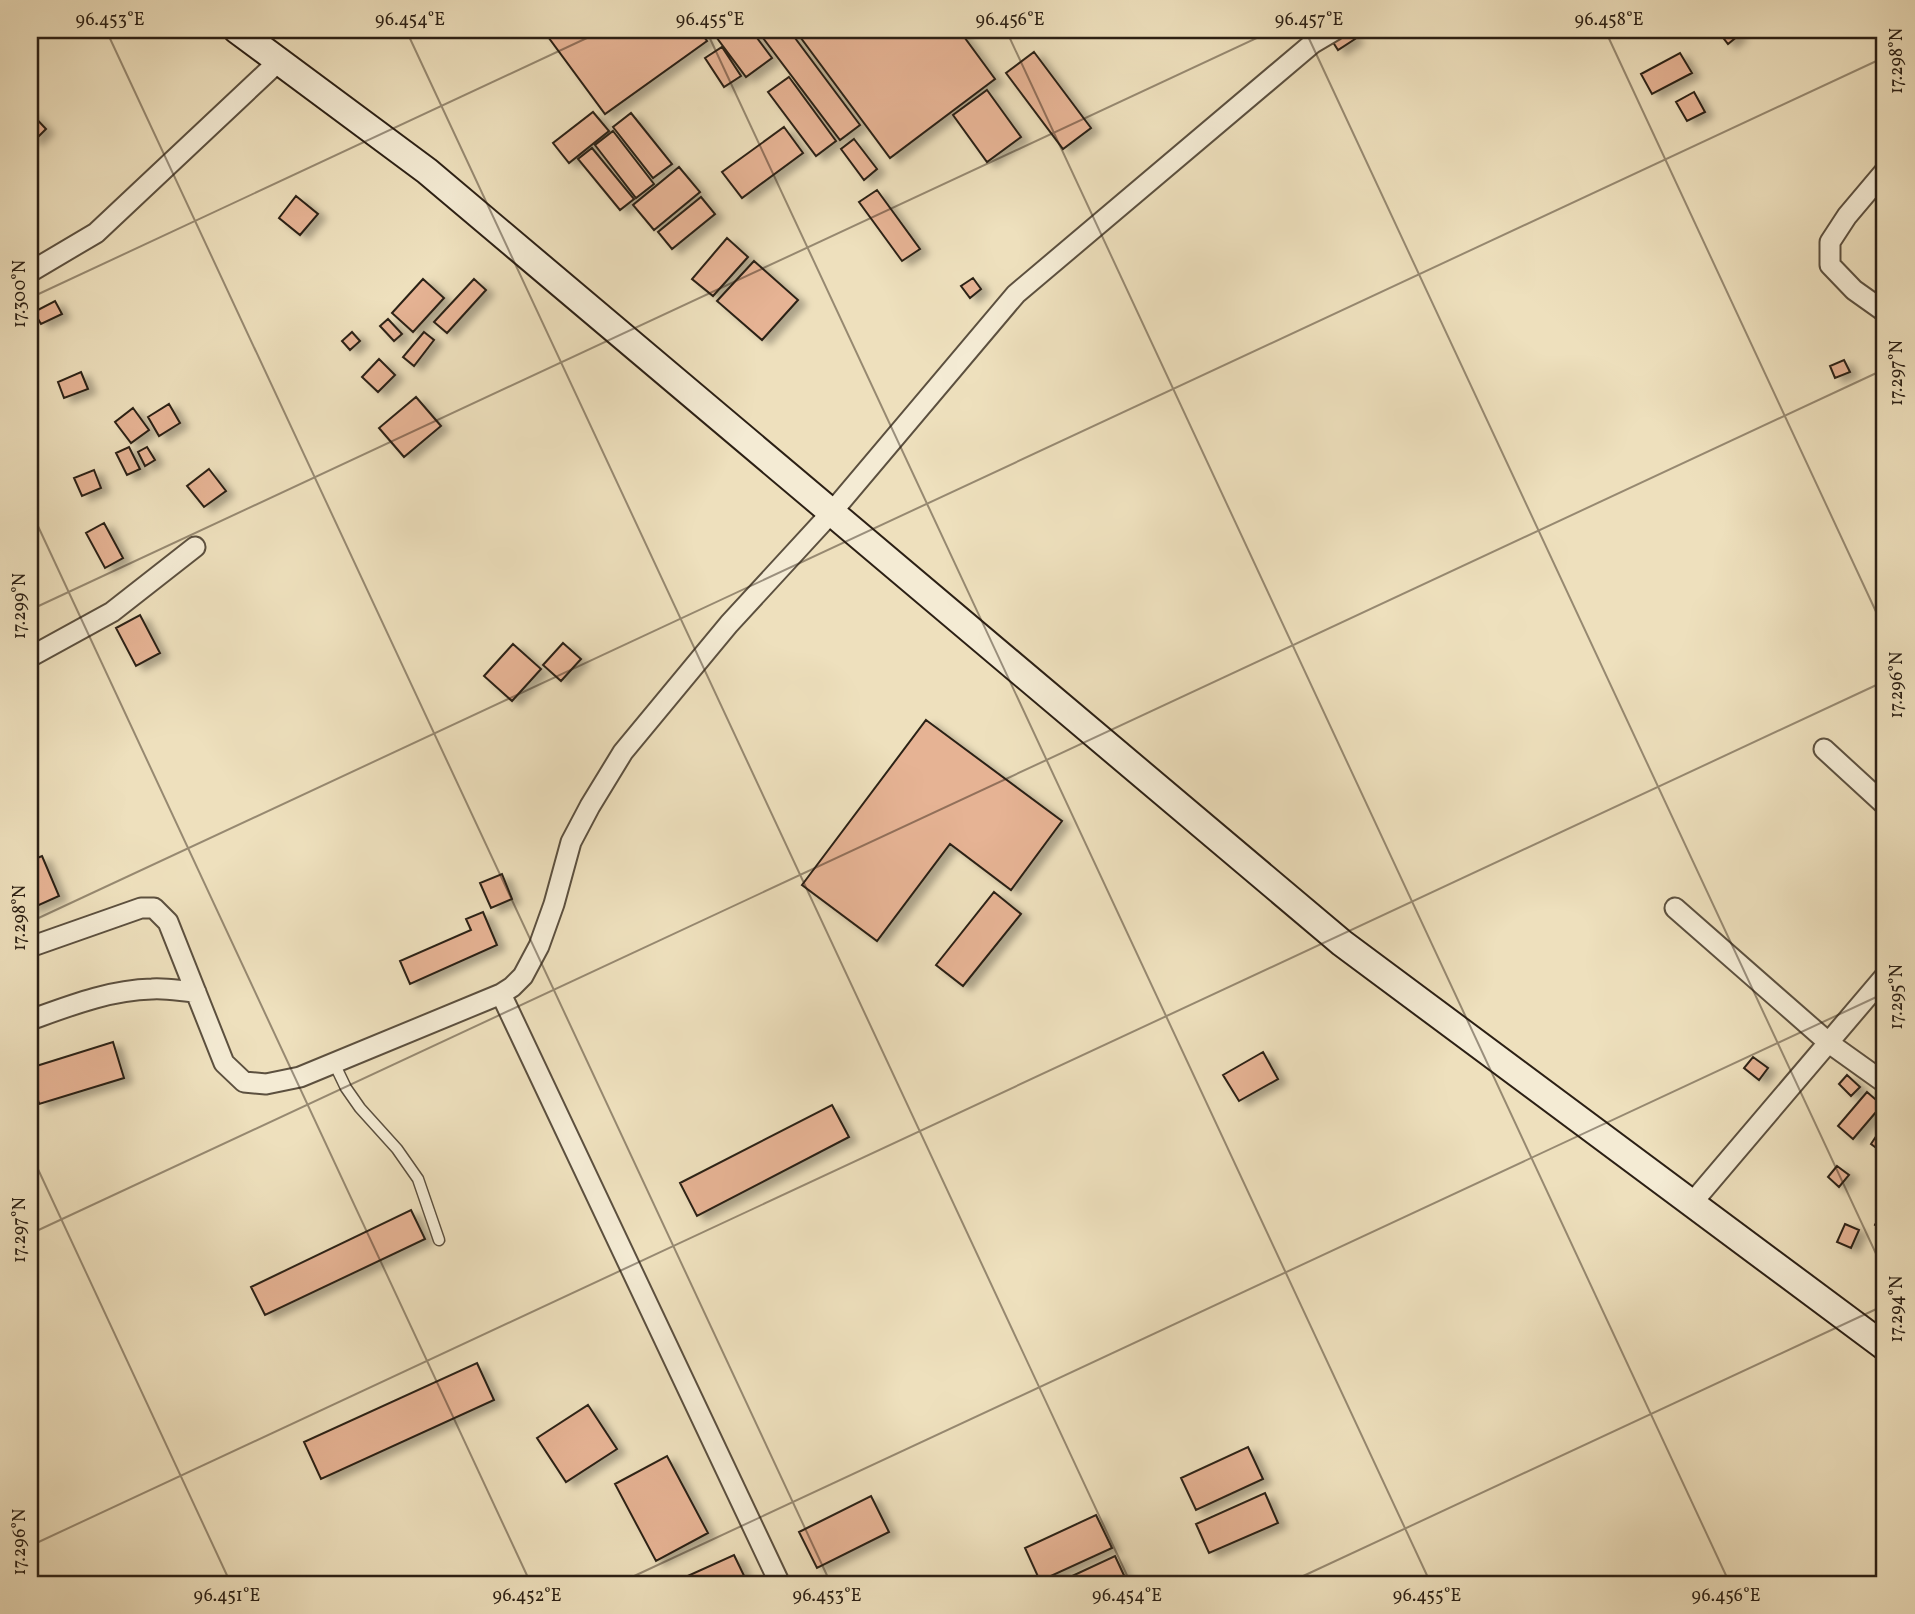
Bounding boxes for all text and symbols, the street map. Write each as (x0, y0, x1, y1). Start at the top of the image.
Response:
text: 96.453°E (75, 8, 145, 33)
text: 96.454°E (375, 8, 445, 33)
text: 96.455°E (676, 8, 744, 33)
text: 96.456°E (976, 8, 1045, 33)
text: 96.457°E (1275, 8, 1343, 33)
text: 96.458°E (1575, 8, 1644, 33)
text: 17.298°N (1885, 28, 1910, 94)
text: 17.300°N (8, 260, 33, 328)
text: 17.297°N (1885, 340, 1910, 406)
text: 17.299°N (8, 573, 33, 639)
text: 17.296°N (1885, 652, 1910, 718)
text: 17.298°N (8, 885, 33, 951)
text: 17.295°N (1885, 964, 1910, 1030)
text: 17.297°N (8, 1197, 33, 1263)
text: 17.294°N (1885, 1276, 1910, 1342)
text: 17.296°N (8, 1509, 33, 1575)
text: 96.451°E (194, 1584, 261, 1609)
text: 96.452°E (492, 1584, 562, 1609)
text: 96.453°E (792, 1584, 862, 1609)
text: 96.454°E (1092, 1584, 1162, 1609)
text: 96.455°E (1393, 1584, 1461, 1609)
text: 96.456°E (1692, 1584, 1761, 1609)

